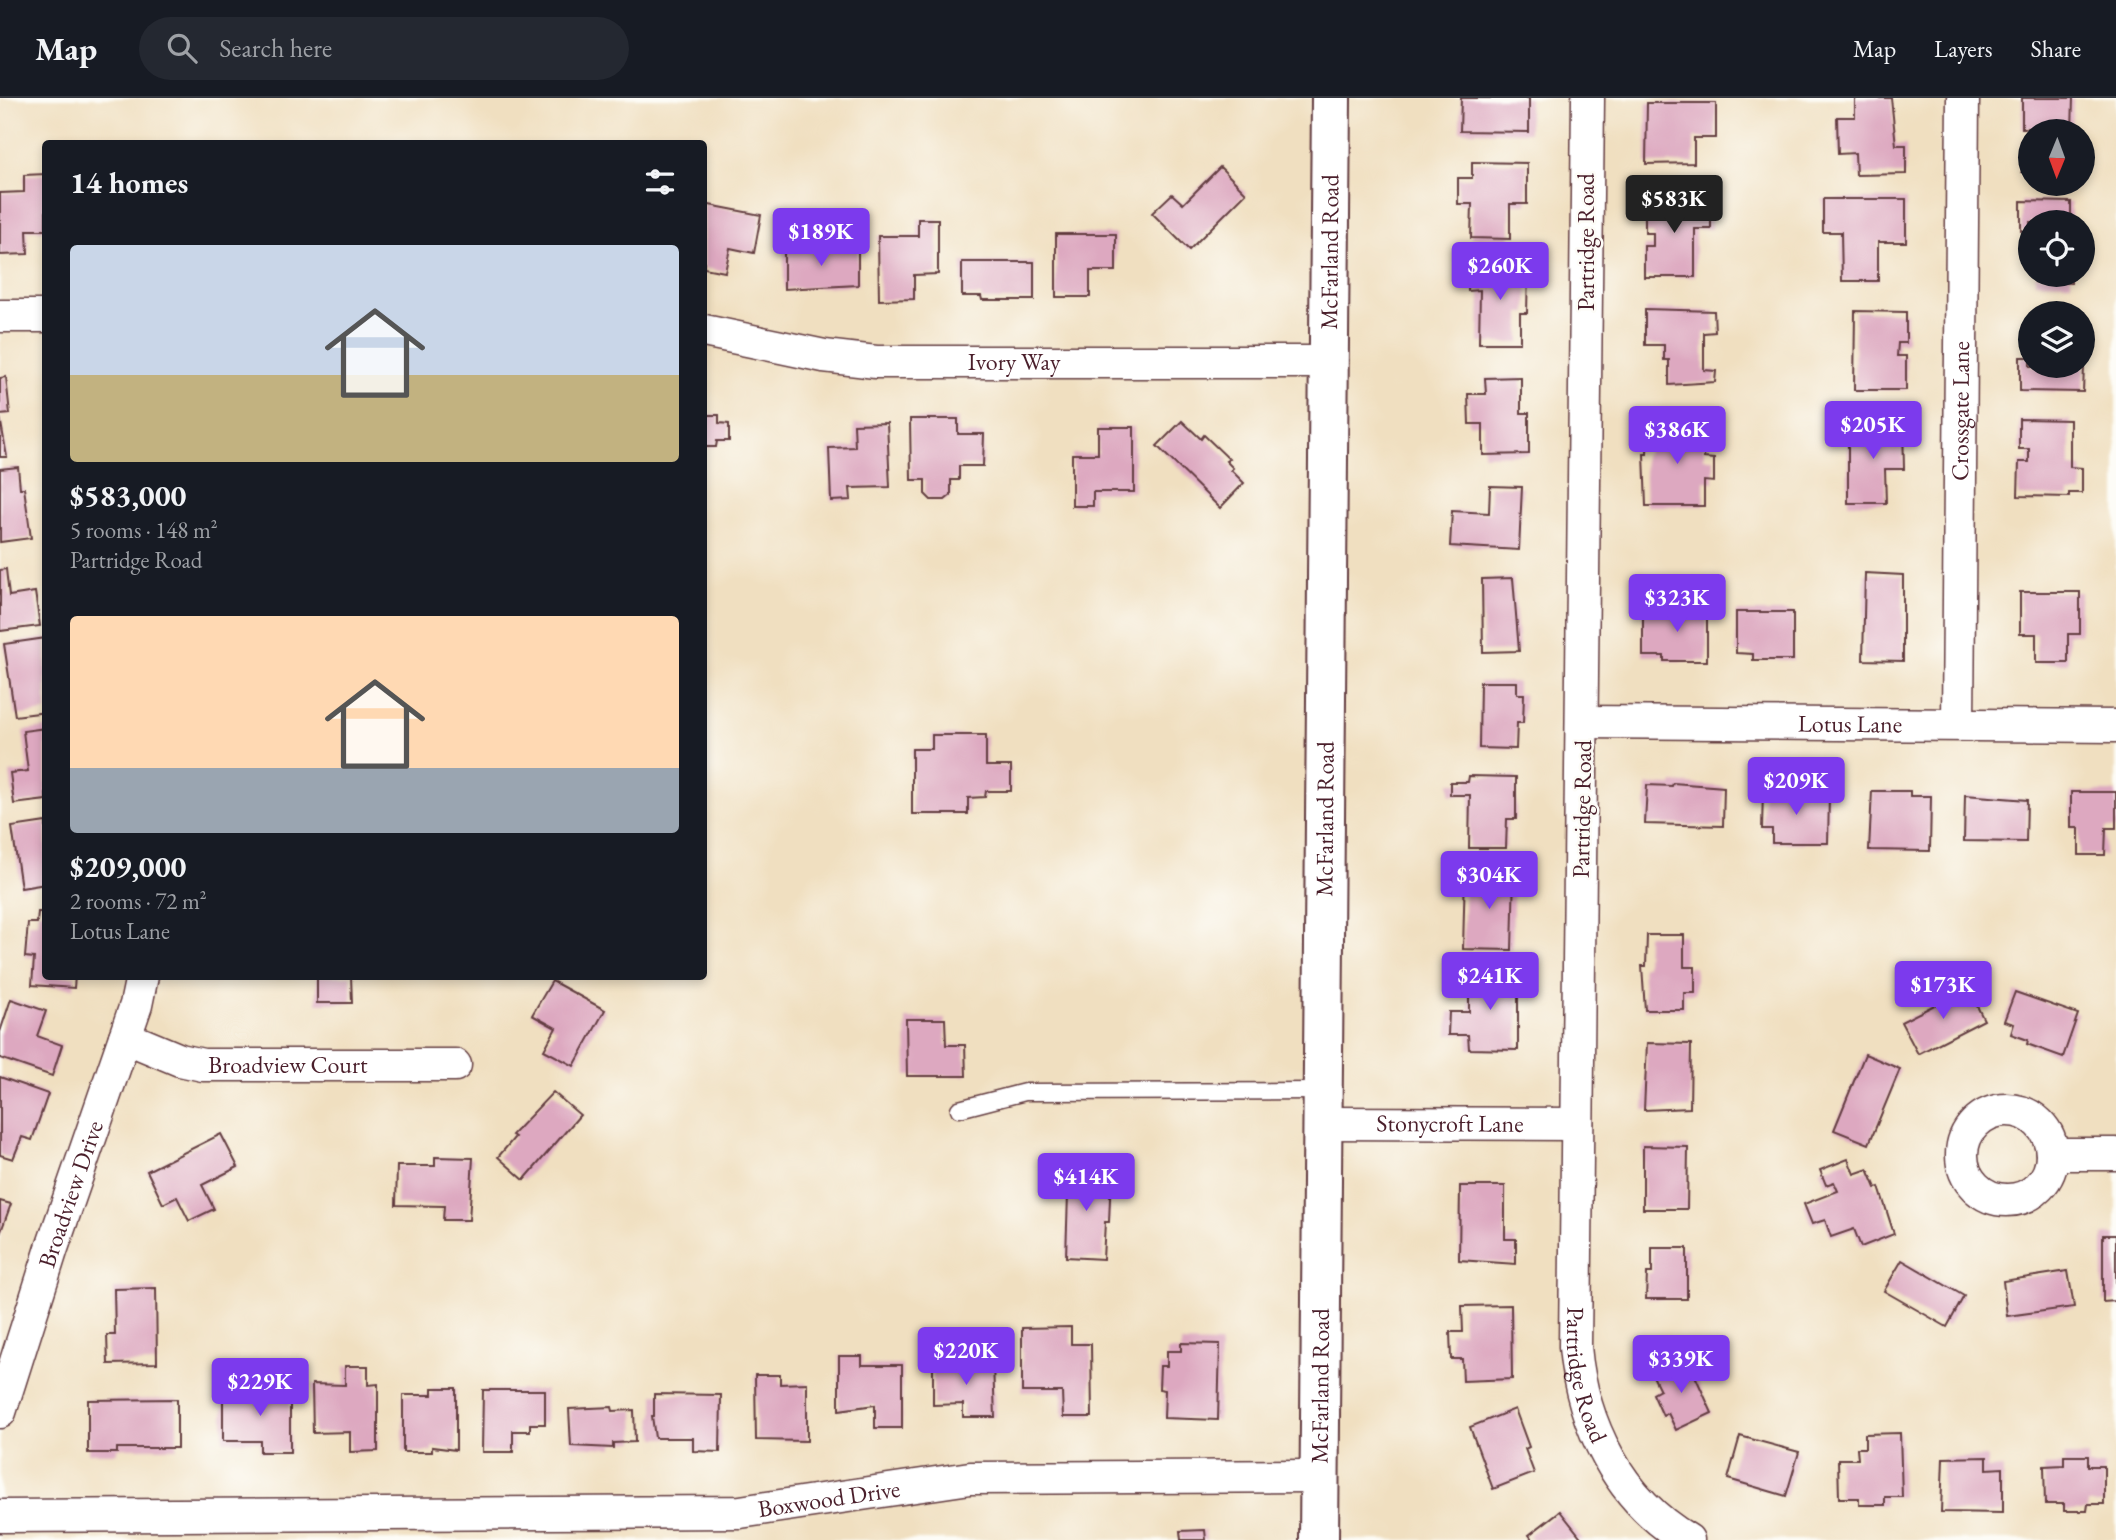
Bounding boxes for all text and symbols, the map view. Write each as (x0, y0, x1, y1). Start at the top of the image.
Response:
search box (139, 17, 629, 80)
text: Map (35, 27, 97, 70)
icon: search (163, 29, 201, 67)
text: Search here (219, 31, 332, 65)
text: Map (1853, 33, 1896, 64)
text: Layers (1934, 33, 1993, 64)
text: Share (2031, 33, 2081, 64)
north arrow (2018, 119, 2095, 196)
map controls (2018, 119, 2095, 378)
text: 14 homes (70, 163, 188, 202)
icon: filters (641, 163, 679, 201)
street label: Partridge Road (1570, 172, 1601, 311)
street label: McFarland Road (1313, 173, 1345, 330)
pin: $583K (1625, 176, 1723, 235)
text: $583K (1642, 183, 1706, 213)
pin: $189K (772, 208, 870, 268)
button: locate (2018, 210, 2095, 287)
text: $189K (789, 216, 853, 246)
pin: $260K (1451, 242, 1549, 302)
text: $260K (1468, 250, 1532, 280)
icon: home (312, 290, 438, 416)
button: layers (2018, 301, 2095, 378)
street label: Crossgate Lane (1944, 341, 1976, 481)
street label: Ivory Way (968, 346, 1061, 377)
pin: $205K (1824, 402, 1922, 461)
pin: $386K (1628, 406, 1726, 466)
text: $205K (1841, 409, 1905, 439)
text: $386K (1645, 414, 1709, 444)
text: $583,000 (70, 476, 186, 515)
text: 5 rooms · 148 m² (70, 515, 218, 545)
text: Partridge Road (70, 545, 202, 575)
pin: $323K (1628, 574, 1726, 634)
text: $323K (1645, 582, 1709, 612)
icon: home (312, 661, 438, 787)
street label: Lotus Lane (1798, 708, 1902, 739)
street label: Partridge Road (1565, 739, 1598, 878)
street label: McFarland Road (1308, 740, 1341, 897)
pin: $209K (1747, 758, 1845, 817)
text: $209K (1764, 765, 1828, 795)
text: $209,000 (70, 847, 186, 886)
pin: $304K (1440, 852, 1538, 911)
text: $304K (1457, 859, 1521, 889)
text: 2 rooms · 72 m² (70, 886, 207, 916)
text: Lotus Lane (70, 916, 170, 946)
pin: $241K (1441, 953, 1539, 1012)
text: $241K (1458, 960, 1522, 990)
pin: $173K (1894, 962, 1992, 1021)
text: $173K (1911, 969, 1975, 999)
street label: Broadview Court (208, 1049, 368, 1080)
street label: Stonycroft Lane (1376, 1107, 1524, 1139)
street label: Broadview Drive (31, 1116, 110, 1271)
pin: $414K (1037, 1154, 1135, 1213)
text: $414K (1054, 1161, 1118, 1191)
street label: McFarland Road (1304, 1307, 1336, 1464)
street label: Partridge Road (1560, 1307, 1615, 1448)
pin: $220K (917, 1328, 1015, 1387)
text: $220K (934, 1335, 998, 1365)
pin: $339K (1632, 1336, 1730, 1395)
text: $339K (1649, 1343, 1713, 1373)
pin: $229K (211, 1358, 309, 1418)
text: $229K (228, 1366, 292, 1396)
street label: Boxwood Drive (756, 1473, 902, 1524)

